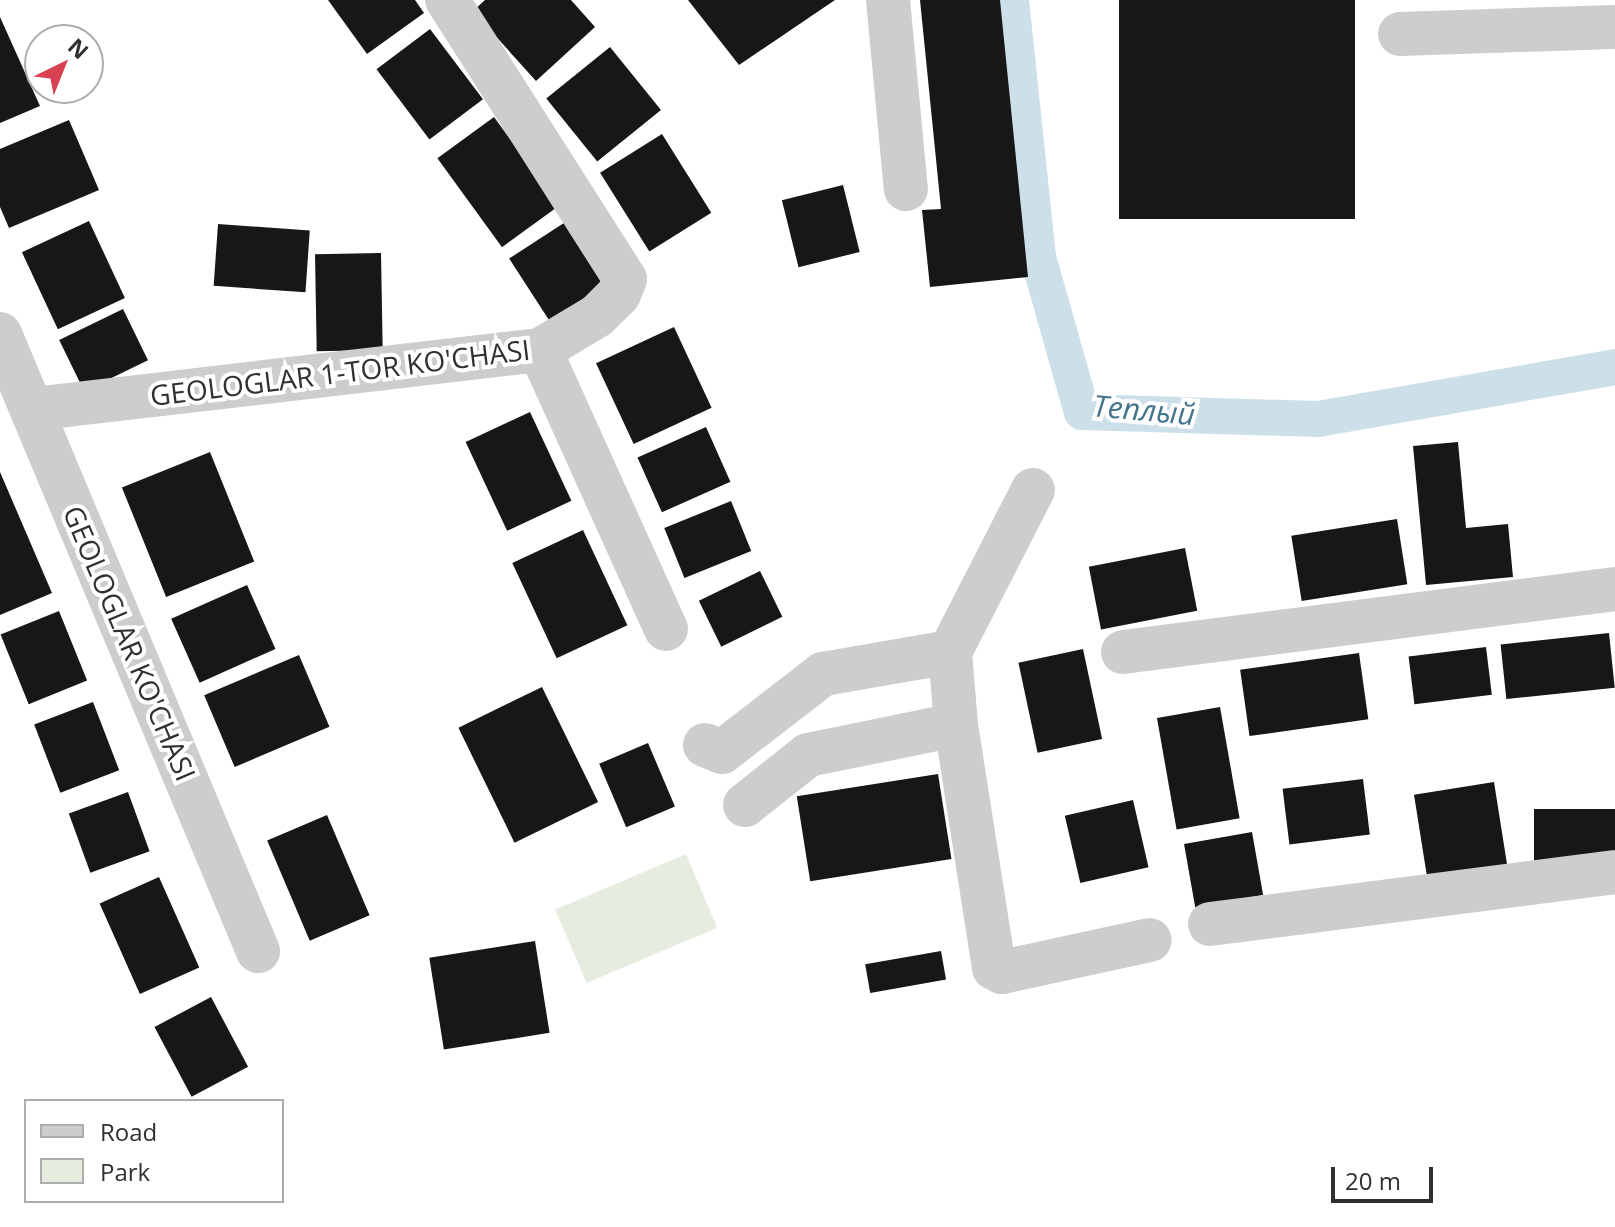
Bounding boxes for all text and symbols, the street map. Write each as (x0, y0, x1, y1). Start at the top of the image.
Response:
north arrow (24, 24, 104, 104)
text: N (62, 31, 96, 65)
street label: GEOLOGLAR 1-TOR KO'CHASI (148, 332, 532, 412)
water label: Теплый (1092, 388, 1196, 432)
street label: GEOLOGLAR KO'CHASI (57, 500, 203, 786)
legend (24, 1099, 284, 1203)
text: Road (100, 1115, 157, 1148)
scale bar (1335, 1151, 1437, 1201)
text: Park (100, 1155, 150, 1188)
text: 20 m (1345, 1164, 1401, 1197)

